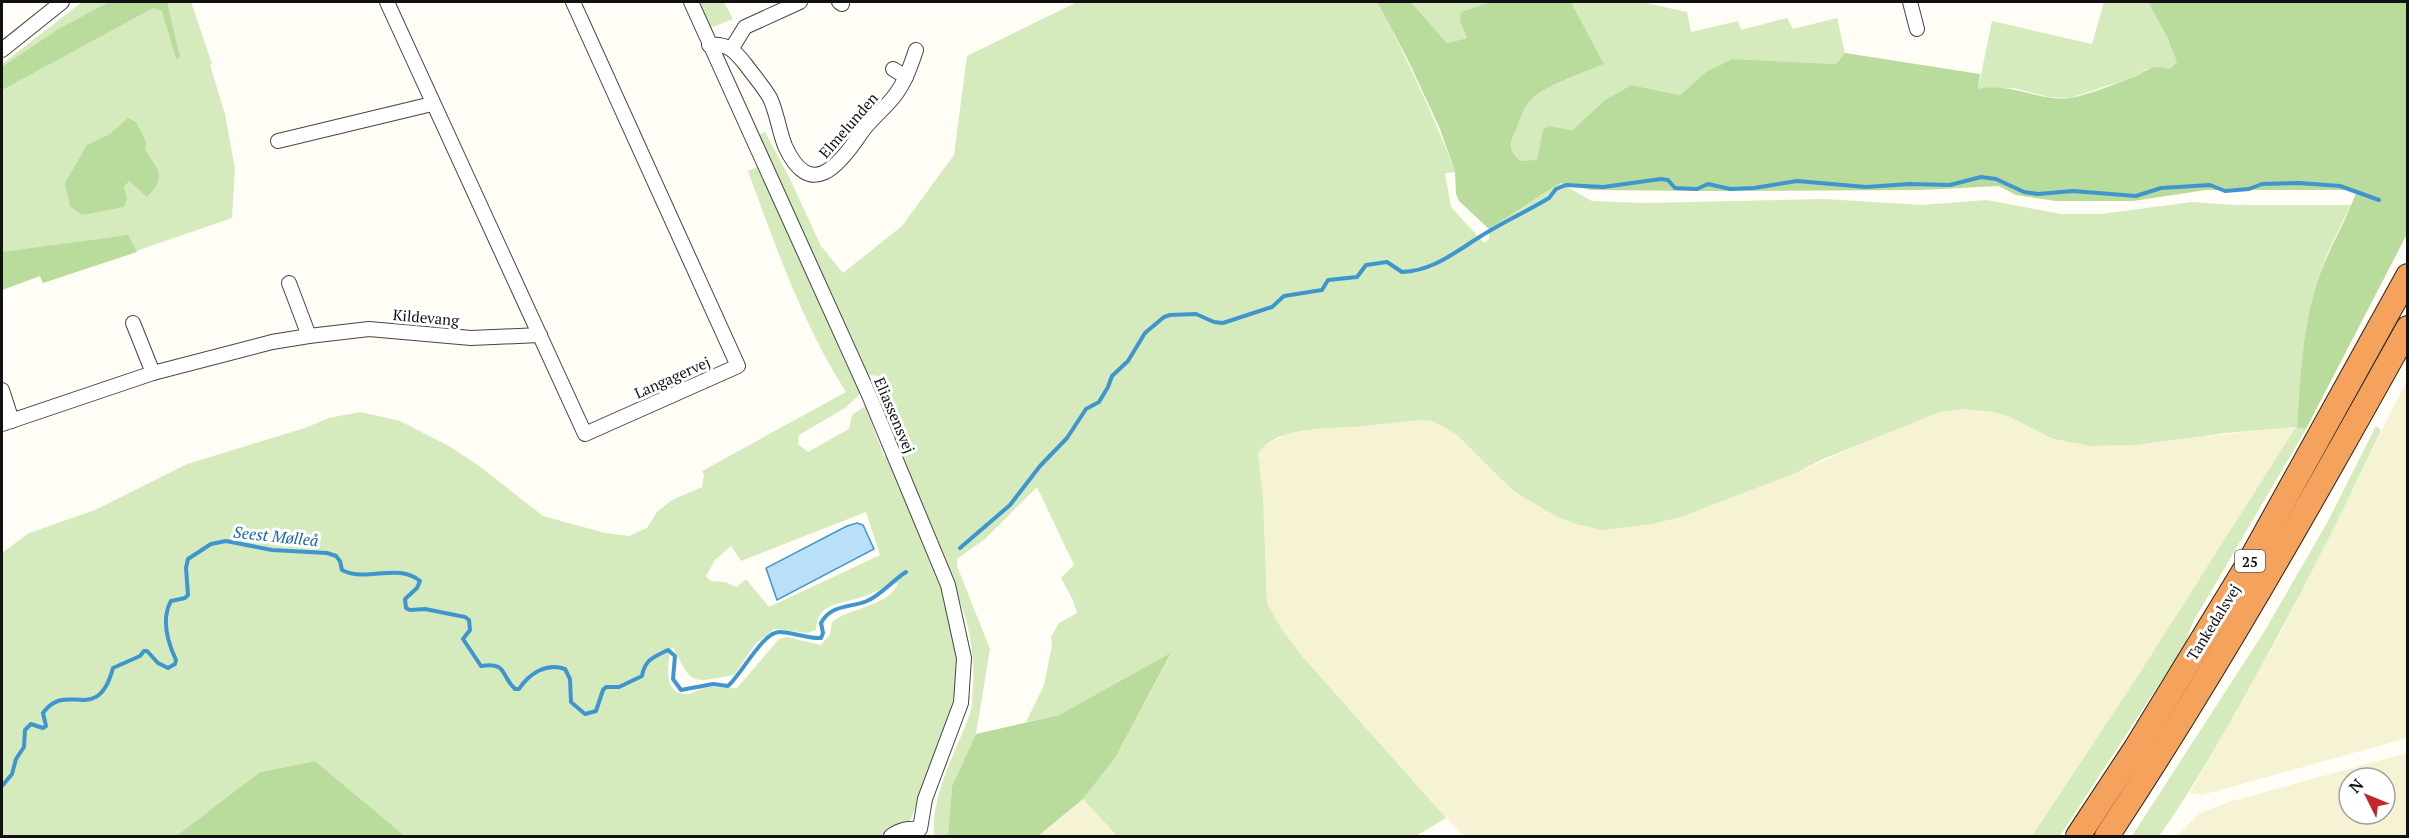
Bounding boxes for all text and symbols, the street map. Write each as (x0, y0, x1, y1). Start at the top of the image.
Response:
street label: Elmelunden (814, 88, 882, 162)
street label: Kildevang (392, 304, 461, 330)
street label: Langagervej (631, 351, 713, 403)
street label: Eliassensvej (870, 374, 920, 456)
water label: Seest Mølleå (232, 521, 320, 551)
road number: 25 (2235, 550, 2265, 572)
street label: Tankedalsvej (2182, 580, 2244, 664)
north arrow (2337, 766, 2397, 826)
text: N (2344, 774, 2368, 798)

